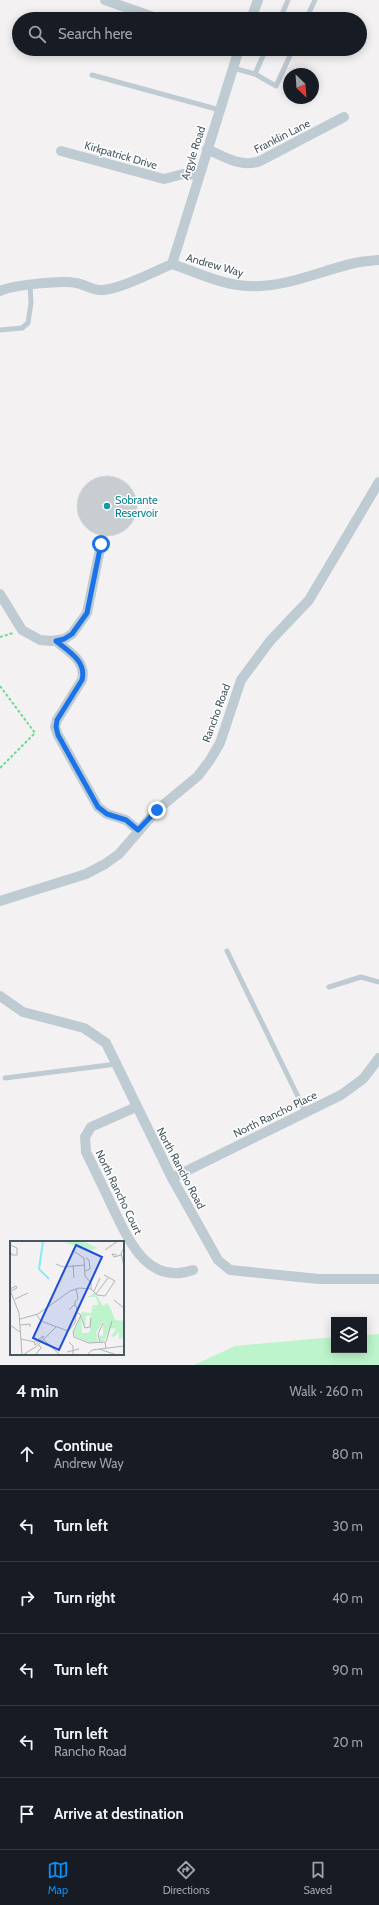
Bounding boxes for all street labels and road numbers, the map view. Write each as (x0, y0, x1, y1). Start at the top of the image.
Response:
street label: Franklin Lane (252, 116, 313, 156)
street label: Argyle Road (178, 124, 208, 182)
street label: Kirkpatrick Drive (83, 138, 159, 172)
street label: Andrew Way (185, 250, 246, 280)
street label: Rancho Road (199, 682, 233, 744)
street label: North Rancho Place (231, 1088, 319, 1140)
street label: North Rancho Road (154, 1125, 208, 1211)
street label: North Rancho Court (92, 1147, 146, 1237)

